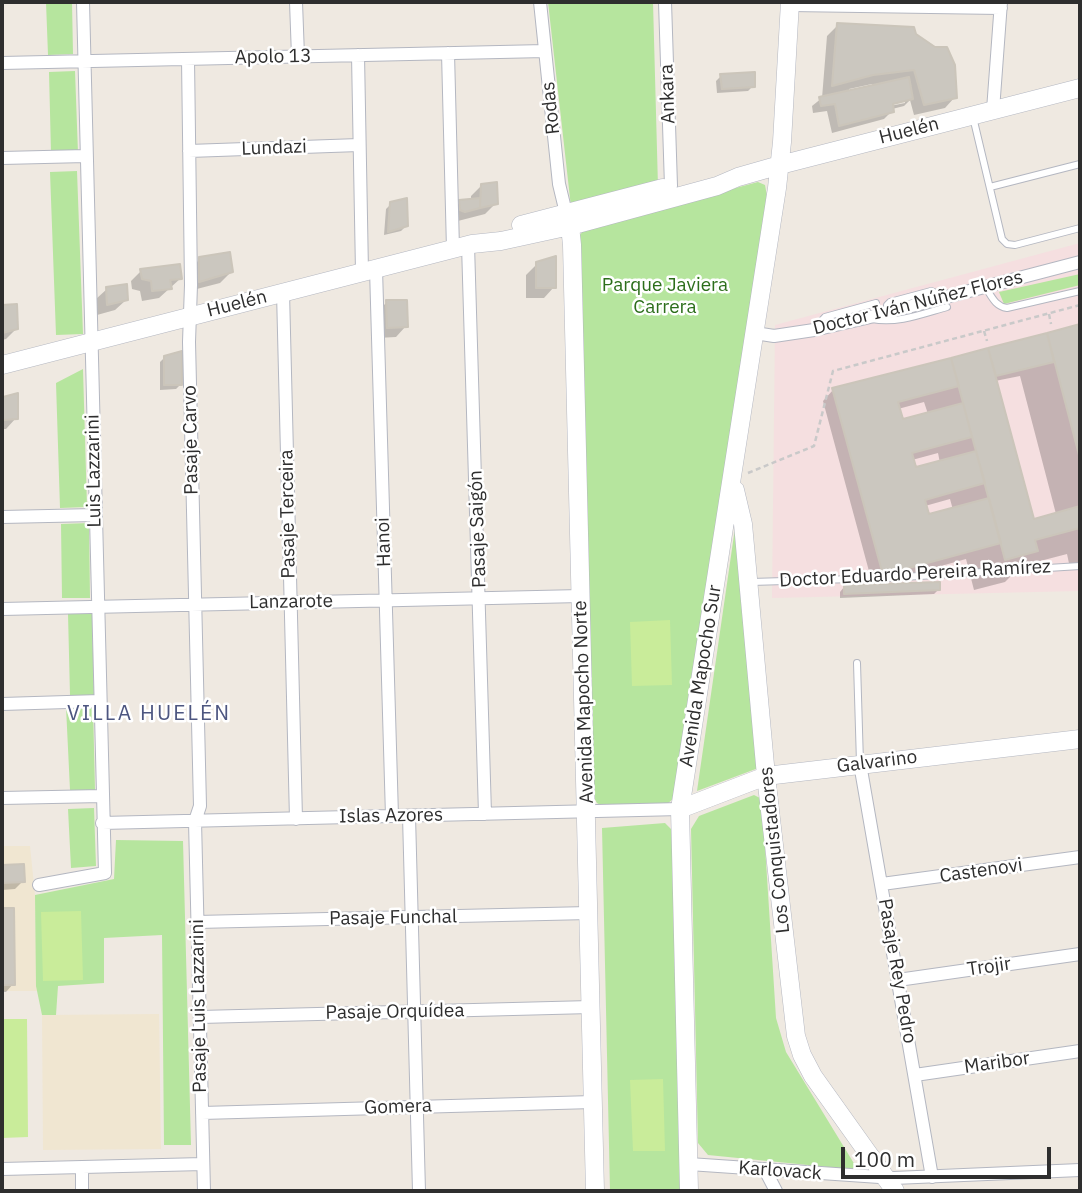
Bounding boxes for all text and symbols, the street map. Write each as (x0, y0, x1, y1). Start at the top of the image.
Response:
street label: Apolo 13 (234, 45, 312, 69)
street label: Ankara (656, 64, 680, 124)
street label: Rodas (537, 80, 565, 136)
street label: Huelén (877, 113, 941, 149)
street label: Lundazi (241, 135, 307, 161)
street label: Doctor Iván Núñez Flores (811, 266, 1025, 340)
park label: Parque Javiera Carrera (602, 275, 728, 319)
street label: Huelén (205, 286, 269, 322)
street label: Pasaje Carvo (179, 385, 203, 495)
street label: Luis Lazzarini (82, 414, 106, 528)
street label: Pasaje Terceira (275, 449, 301, 579)
street label: Pasaje Saigón (465, 470, 491, 588)
street label: Hanoi (372, 517, 396, 567)
street label: Doctor Eduardo Pereira Ramírez (779, 555, 1051, 593)
street label: Avenida Mapocho Sur (675, 583, 727, 769)
street label: Lanzarote (249, 590, 333, 614)
street label: Avenida Mapocho Norte (569, 600, 599, 804)
district label: VILLA HUELÉN (69, 701, 229, 727)
street label: Galvarino (836, 746, 918, 778)
street label: Los Conquistadores (755, 765, 795, 935)
street label: Islas Azores (339, 804, 443, 828)
street label: Castenovi (938, 854, 1024, 888)
street label: Pasaje Rey Pedro (873, 897, 921, 1045)
street label: Pasaje Funchal (329, 905, 457, 931)
street label: Pasaje Luis Lazzarini (186, 919, 212, 1093)
street label: Trojir (966, 953, 1012, 981)
street label: Pasaje Orquídea (325, 999, 465, 1025)
street label: Maribor (963, 1047, 1031, 1079)
street label: Gomera (364, 1094, 432, 1120)
scale bar (844, 1134, 1054, 1178)
text: 100 m (854, 1145, 915, 1173)
street label: Karlovack (738, 1157, 822, 1185)

